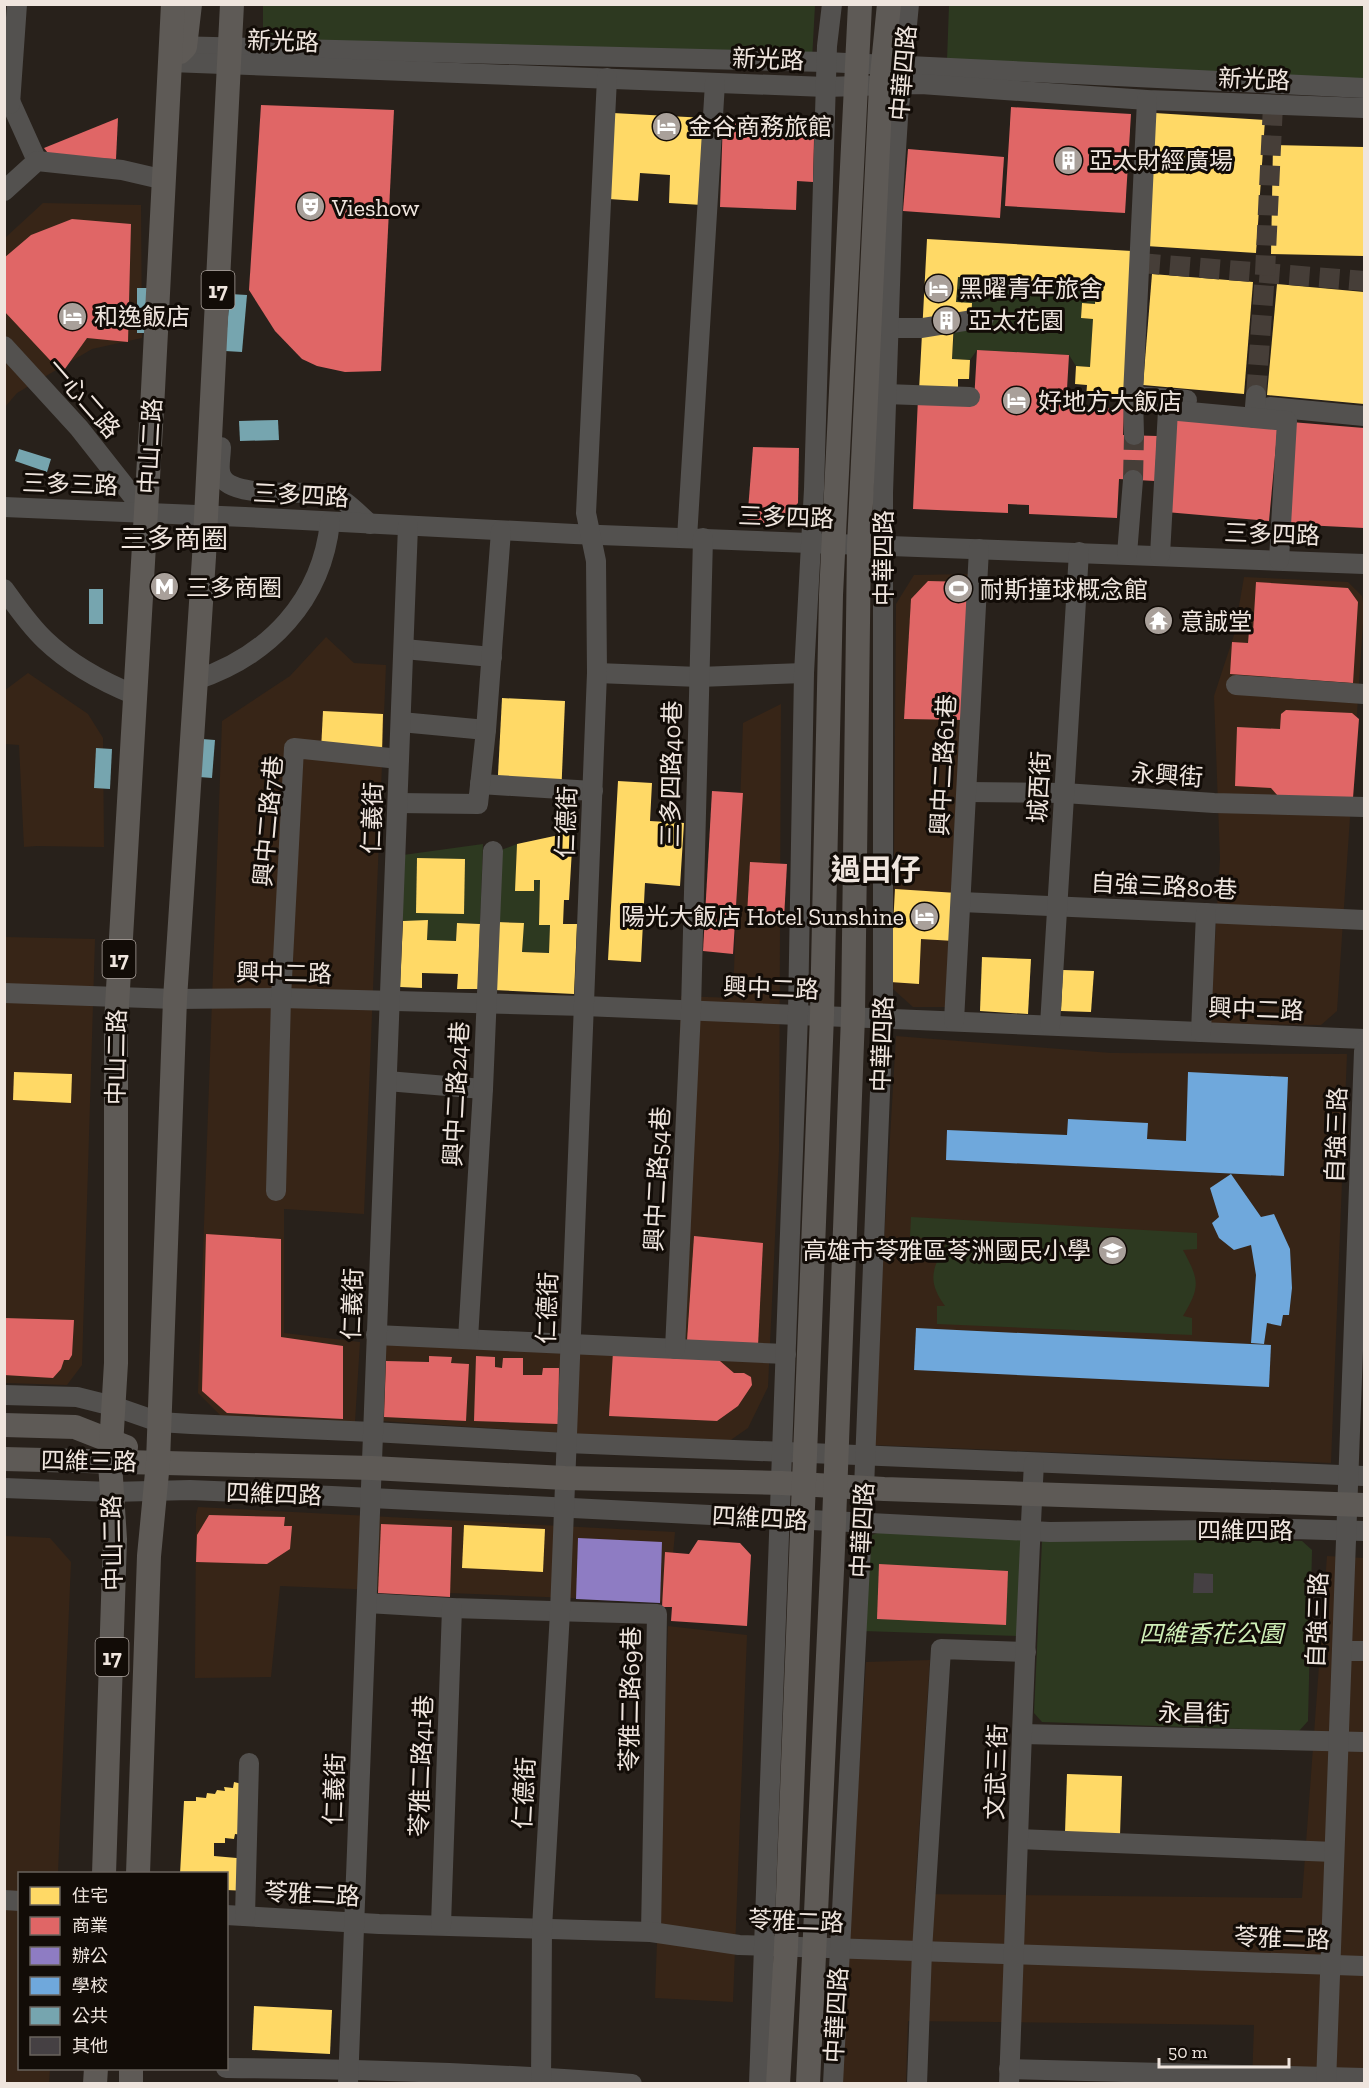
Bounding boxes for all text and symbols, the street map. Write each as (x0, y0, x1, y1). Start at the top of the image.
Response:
street label: 中華四路 (884, 24, 922, 122)
street label: 新光路 (247, 25, 319, 57)
street label: 新光路 (732, 43, 804, 75)
street label: 新光路 (1218, 63, 1290, 95)
hotel icon: 金谷商務旅館 (651, 110, 683, 142)
place label: 金谷商務旅館 (688, 112, 832, 141)
building icon: 亞太財經廣場 (1052, 144, 1084, 176)
place label: 亞太財經廣場 (1089, 146, 1233, 175)
theatre icon: Vieshow (295, 191, 327, 223)
place label: Vieshow (331, 193, 420, 222)
road number: 17 (202, 271, 234, 309)
hotel icon: 黑曜青年旅舍 (922, 272, 954, 304)
place label: 黑曜青年旅舍 (959, 274, 1103, 303)
hotel icon: 和逸飯店 (57, 300, 89, 332)
place label: 和逸飯店 (94, 302, 190, 331)
building icon: 亞太花園 (931, 304, 963, 336)
place label: 亞太花園 (968, 306, 1064, 335)
street label: 一心二路 (42, 352, 126, 444)
hotel icon: 好地方大飯店 (1001, 385, 1033, 417)
place label: 好地方大飯店 (1038, 387, 1182, 416)
street label: 中山二路 (133, 397, 167, 495)
street label: 三多三路 (22, 468, 118, 500)
street label: 三多四路 (252, 478, 350, 512)
street label: 三多四路 (738, 501, 834, 533)
street label: 中華四路 (869, 510, 898, 606)
street label: 三多四路 (1224, 518, 1320, 550)
district label: 三多商圈 (120, 523, 228, 555)
metro station icon: 三多商圈 (149, 571, 181, 603)
place label: 三多商圈 (186, 573, 282, 602)
sports icon: 耐斯撞球概念館 (943, 573, 975, 605)
place label: 耐斯撞球概念館 (980, 575, 1148, 604)
temple icon: 意誠堂 (1143, 605, 1175, 637)
place label: 意誠堂 (1180, 607, 1252, 636)
street label: 興中二路61巷 (925, 693, 961, 837)
street label: 三多四路40巷 (655, 700, 687, 848)
street label: 城西街 (1023, 750, 1055, 824)
street label: 興中二路7巷 (248, 754, 288, 888)
street label: 永興街 (1130, 758, 1204, 792)
street label: 仁義街 (356, 782, 388, 854)
street label: 仁德街 (550, 786, 582, 858)
district label: 過田仔 (831, 852, 921, 888)
street label: 自強三路80巷 (1090, 868, 1238, 904)
hotel icon: 陽光大飯店 Hotel Sunshine (909, 900, 941, 932)
place label: 陽光大飯店 Hotel Sunshine (621, 902, 904, 931)
road number: 17 (102, 940, 136, 978)
street label: 興中二路 (236, 958, 332, 988)
street label: 興中二路 (723, 972, 819, 1004)
street label: 興中二路 (1208, 993, 1304, 1025)
street label: 中華四路 (866, 996, 898, 1092)
street label: 中山二路 (101, 1009, 131, 1105)
street label: 興中二路24巷 (438, 1021, 474, 1167)
street label: 自強三路 (1320, 1087, 1352, 1183)
street label: 興中二路54巷 (639, 1106, 675, 1252)
school or university icon: 高雄市苓雅區苓洲國民小學 (1096, 1234, 1128, 1266)
place label: 高雄市苓雅區苓洲國民小學 (803, 1236, 1091, 1265)
street label: 仁義街 (336, 1268, 368, 1340)
street label: 仁德街 (531, 1272, 563, 1344)
street label: 四維三路 (41, 1446, 137, 1476)
street label: 四維四路 (226, 1478, 322, 1510)
street label: 中華四路 (845, 1481, 879, 1579)
street label: 中山二路 (97, 1495, 127, 1591)
street label: 四維四路 (711, 1501, 809, 1535)
street label: 四維四路 (1197, 1516, 1293, 1545)
street label: 自強三路 (1301, 1572, 1333, 1668)
park label: 四維香花公園 (1139, 1619, 1286, 1648)
street label: 苓雅二路69巷 (614, 1626, 646, 1772)
road number: 17 (96, 1638, 128, 1676)
street label: 苓雅二路41巷 (404, 1694, 438, 1838)
street label: 永昌街 (1158, 1698, 1230, 1728)
street label: 文武三街 (980, 1724, 1012, 1820)
street label: 仁義街 (318, 1753, 350, 1825)
street label: 仁德街 (508, 1756, 540, 1830)
legend (18, 1872, 228, 2070)
street label: 苓雅二路 (263, 1877, 361, 1911)
text: 住宅 (72, 1885, 108, 1907)
street label: 苓雅二路 (748, 1905, 844, 1937)
text: 商業 (72, 1915, 108, 1937)
street label: 苓雅二路 (1234, 1922, 1330, 1954)
text: 辦公 (72, 1945, 108, 1967)
street label: 中華四路 (819, 1966, 853, 2064)
text: 學校 (72, 1975, 108, 1997)
text: 公共 (72, 2005, 108, 2027)
scale bar (1159, 2031, 1290, 2069)
text: 其他 (72, 2035, 108, 2057)
text: 50 m (1168, 2041, 1208, 2063)

